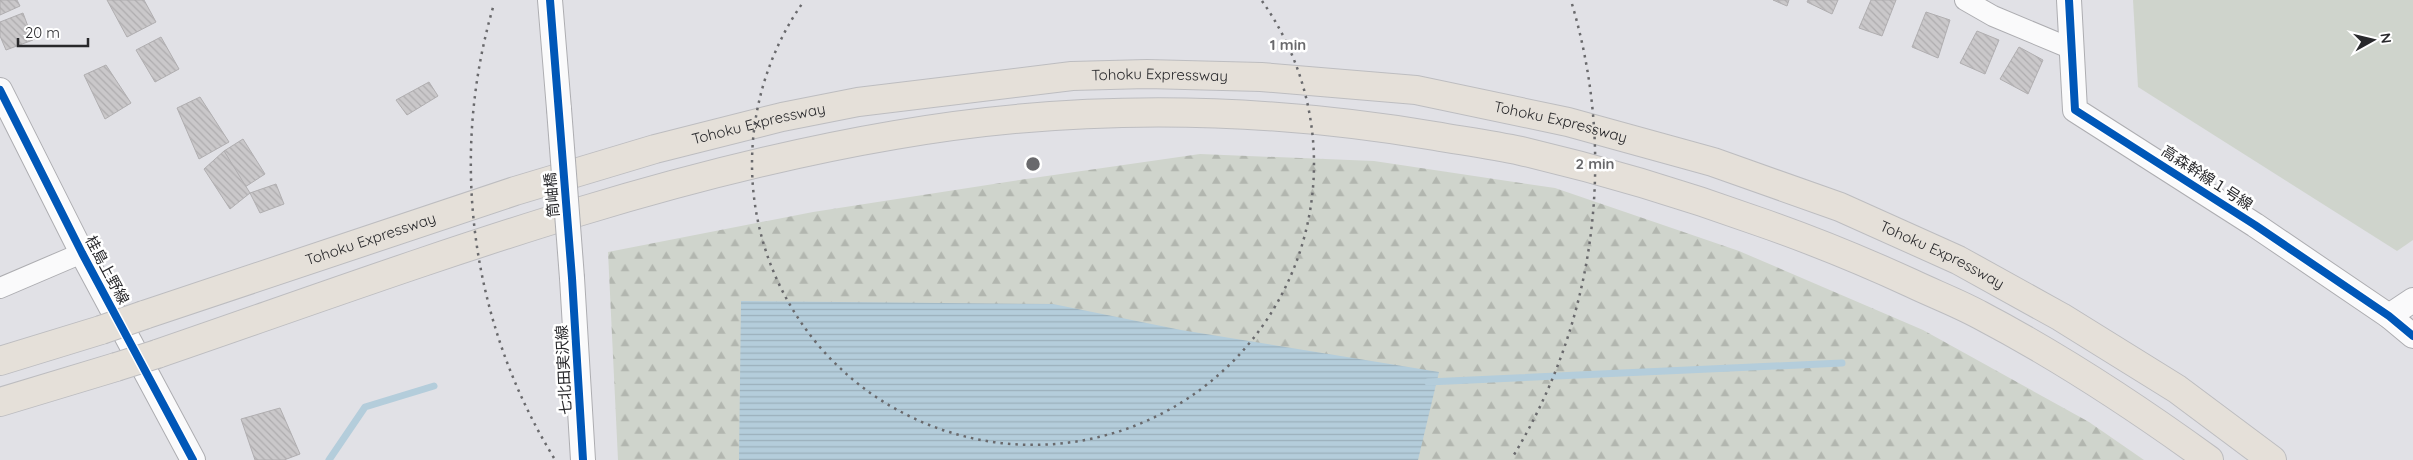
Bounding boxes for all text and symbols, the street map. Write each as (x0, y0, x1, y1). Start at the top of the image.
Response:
scale bar (18, 15, 88, 47)
north arrow (2348, 15, 2398, 65)
text: 20 m (25, 23, 60, 42)
text: N (2376, 32, 2396, 45)
text: 1 min (1270, 35, 1306, 54)
street label: Tohoku Expressway (1091, 64, 1228, 85)
street label: Tohoku Expressway (1492, 97, 1629, 147)
street label: Tohoku Expressway (690, 99, 827, 148)
street label: 高森幹線１号線 (2158, 141, 2256, 214)
text: 2 min (1575, 154, 1615, 173)
centre of rings (1024, 155, 1042, 173)
street label: 筒岫橋 (540, 172, 563, 218)
street label: Tohoku Expressway (303, 208, 438, 269)
street label: Tohoku Expressway (1877, 216, 2008, 293)
street label: 桂島上野線 (81, 232, 133, 307)
street label: 七北田実沢線 (552, 325, 575, 415)

